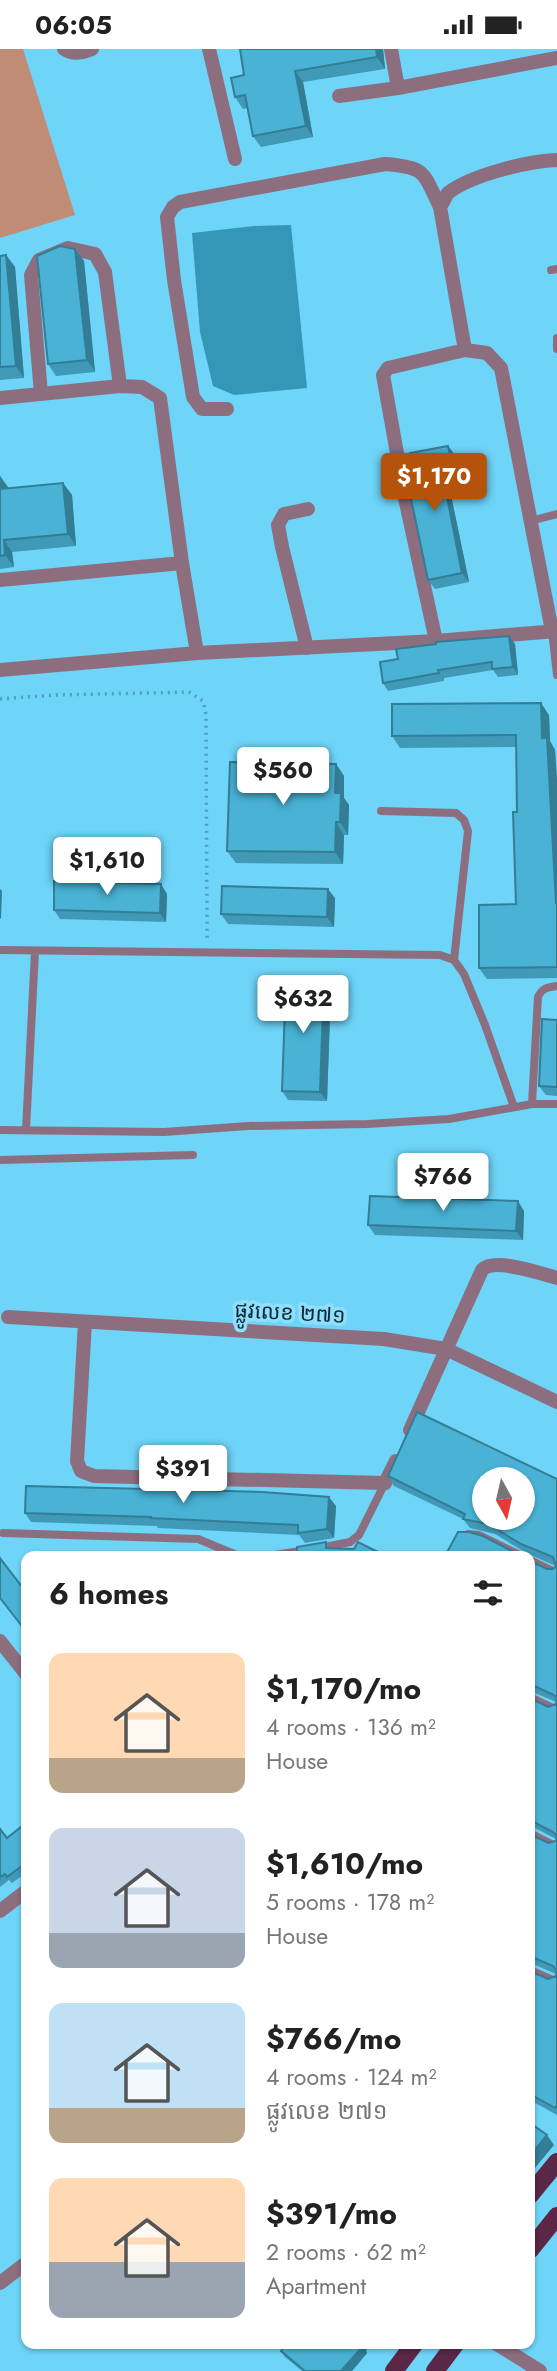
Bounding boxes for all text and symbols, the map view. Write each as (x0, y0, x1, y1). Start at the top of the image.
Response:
text: 06:05 (35, 6, 112, 44)
pin: $1,170 (377, 454, 491, 513)
text: $1,170 (397, 459, 471, 493)
pin: $560 (242, 747, 324, 807)
text: $560 (253, 753, 313, 787)
pin: $1,610 (50, 837, 164, 897)
text: $1,610 (69, 843, 145, 877)
pin: $632 (262, 975, 344, 1035)
text: $632 (273, 981, 333, 1015)
pin: $766 (402, 1153, 484, 1213)
text: $766 (414, 1159, 472, 1193)
street label: ផ្លូវលេខ ២៧១ (234, 1295, 346, 1335)
pin: $391 (142, 1445, 224, 1505)
text: $391 (155, 1451, 211, 1485)
north arrow (472, 1467, 536, 1529)
map controls (472, 1467, 535, 1530)
text: 6 homes (49, 1572, 168, 1615)
icon: filters (469, 1574, 507, 1612)
text: $1,170/mo (266, 1667, 421, 1710)
icon: home (105, 1681, 189, 1765)
text: 4 rooms · 136 m² (266, 1710, 436, 1744)
text: House (266, 1744, 328, 1778)
text: $1,610/mo (266, 1842, 423, 1885)
icon: home (105, 1856, 189, 1940)
text: 5 rooms · 178 m² (266, 1885, 434, 1919)
text: House (266, 1919, 328, 1953)
text: $766/mo (266, 2017, 401, 2060)
icon: home (105, 2031, 189, 2115)
text: 4 rooms · 124 m² (266, 2060, 437, 2094)
text: ផ្លូវលេខ ២៧១ (266, 2094, 387, 2128)
text: $391/mo (266, 2192, 397, 2235)
icon: home (105, 2206, 189, 2290)
text: 2 rooms · 62 m² (266, 2235, 426, 2269)
text: Apartment (266, 2269, 366, 2303)

